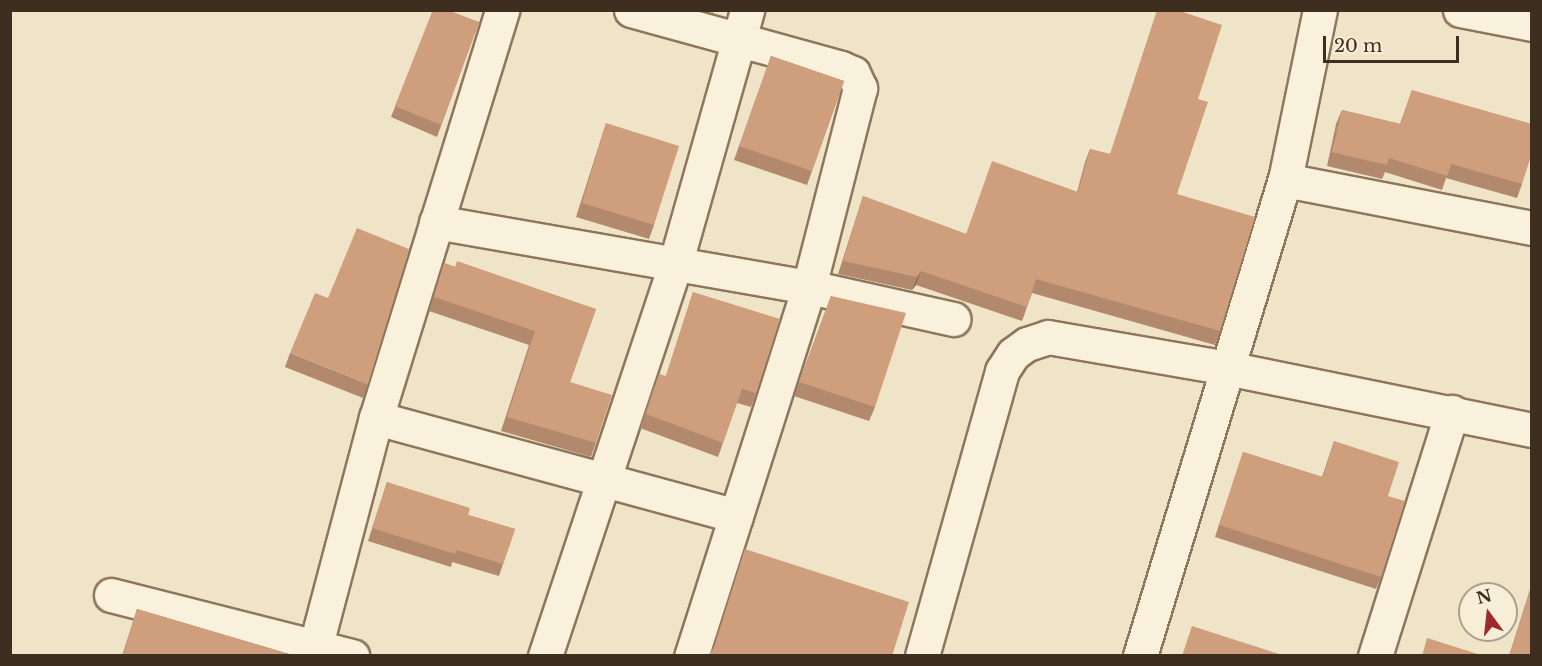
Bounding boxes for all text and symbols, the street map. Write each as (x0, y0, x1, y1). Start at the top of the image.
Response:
scale bar (1326, 24, 1462, 62)
text: 20 m (1334, 35, 1382, 57)
north arrow (1458, 582, 1518, 642)
text: N (1474, 585, 1494, 608)

